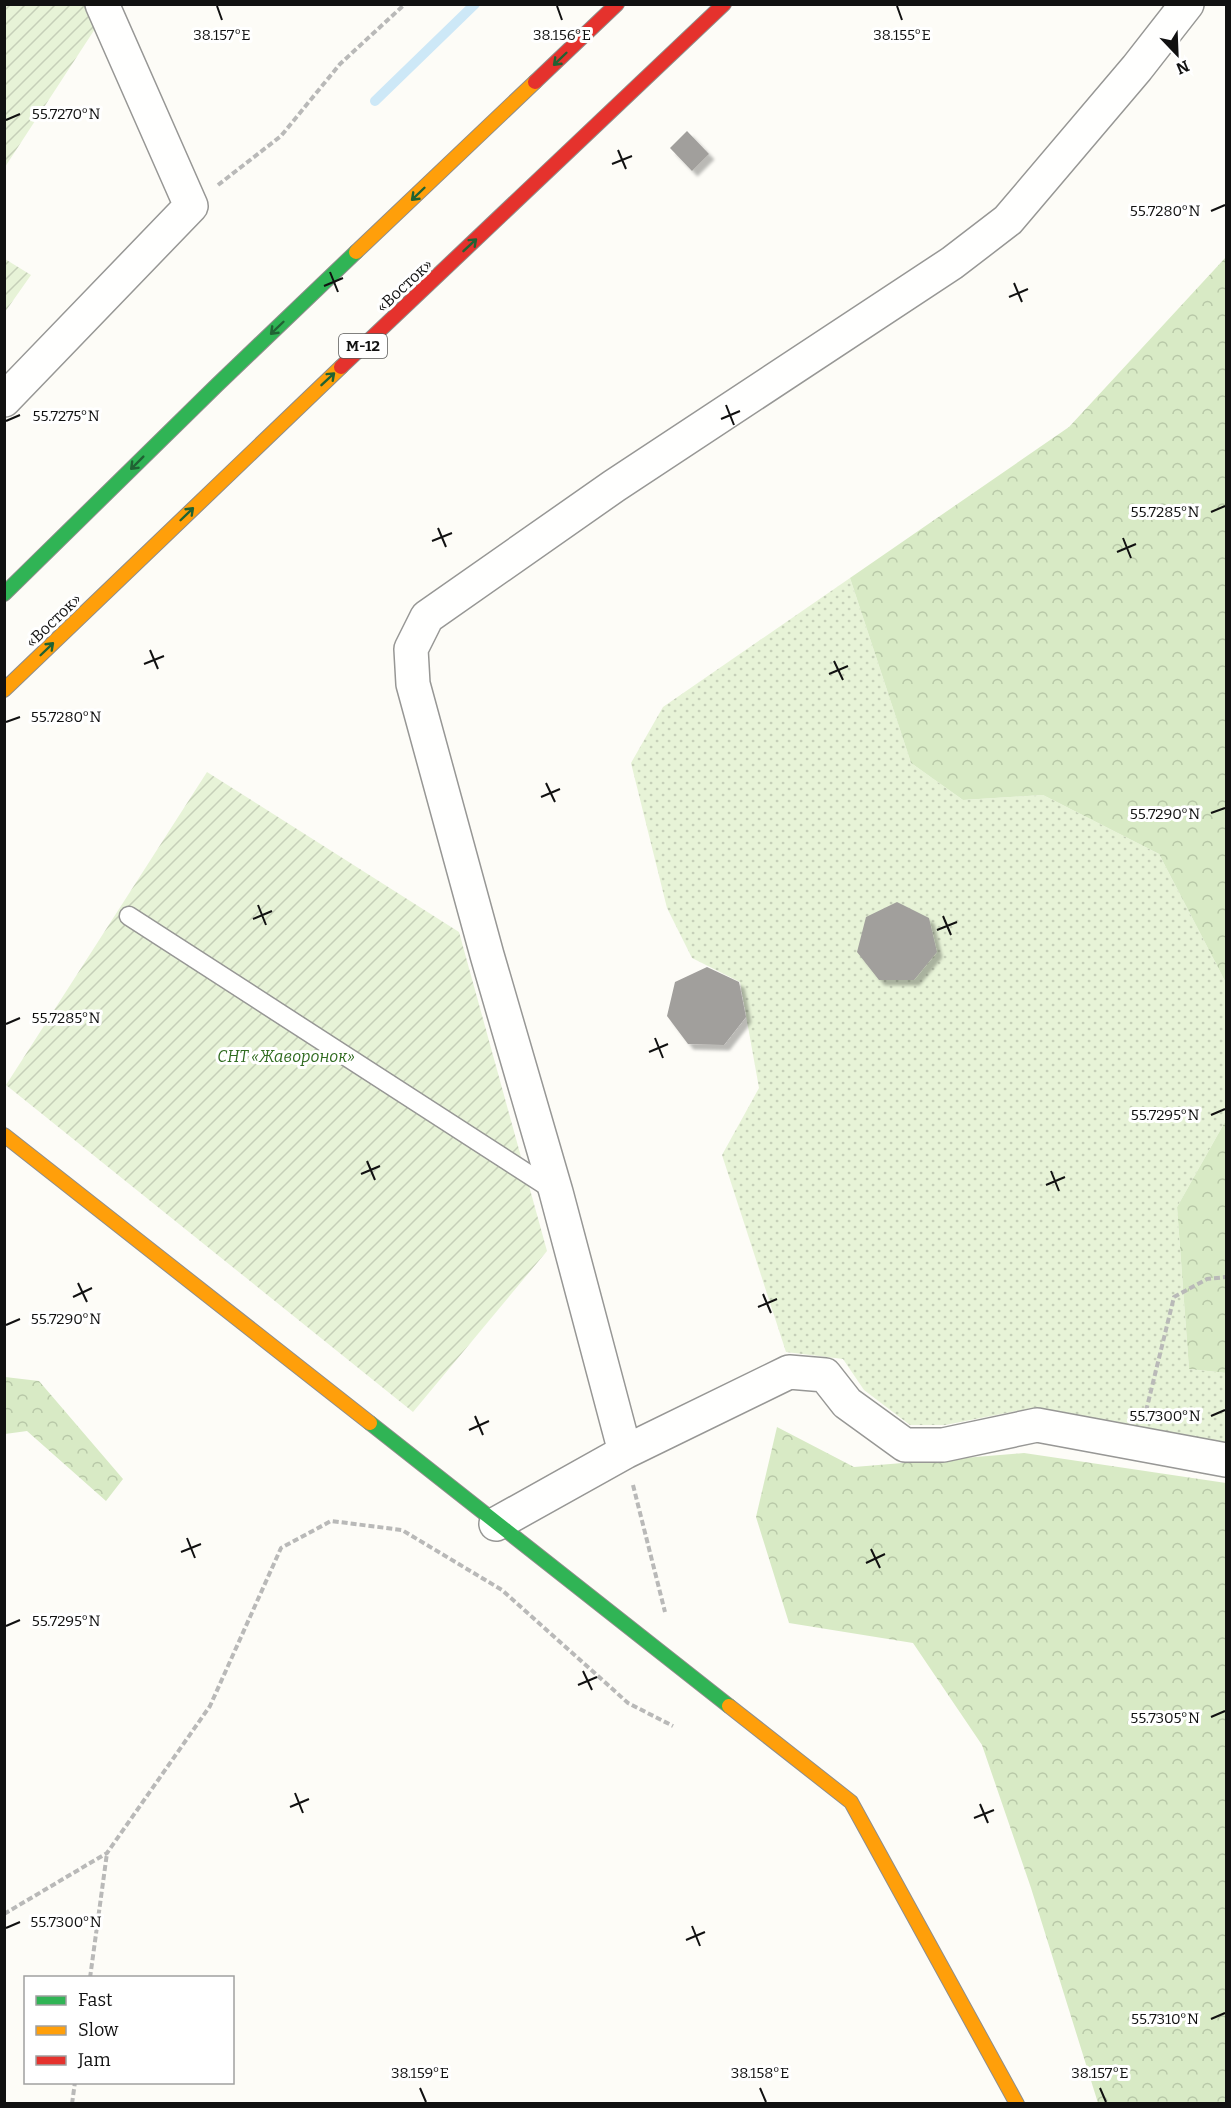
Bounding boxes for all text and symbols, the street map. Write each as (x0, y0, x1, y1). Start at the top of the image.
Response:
north arrow (1147, 24, 1207, 84)
text: 38.157°E (193, 26, 251, 44)
text: 38.156°E (533, 26, 591, 44)
text: 38.155°E (873, 26, 931, 44)
one-way arrow (552, 52, 567, 66)
text: N (1173, 56, 1192, 79)
text: 55.7270°N (32, 105, 100, 123)
one-way arrow (411, 186, 426, 201)
text: 55.7280°N (1130, 202, 1200, 220)
one-way arrow (462, 238, 477, 253)
street label: «Восток» (372, 255, 436, 316)
one-way arrow (270, 321, 285, 335)
road number: М-12 (339, 334, 387, 358)
one-way arrow (320, 373, 335, 387)
text: 55.7275°N (32, 407, 100, 425)
one-way arrow (129, 456, 144, 471)
text: 55.7285°N (1131, 503, 1200, 521)
one-way arrow (179, 507, 194, 521)
street label: «Восток» (22, 589, 85, 651)
one-way arrow (39, 642, 54, 657)
text: 55.7280°N (31, 708, 101, 726)
text: 55.7290°N (1130, 805, 1200, 823)
text: 55.7285°N (32, 1009, 101, 1027)
park label: СНТ «Жаворонок» (217, 1047, 355, 1066)
text: 55.7295°N (1131, 1106, 1199, 1124)
text: 55.7290°N (31, 1310, 101, 1328)
text: 55.7300°N (1129, 1407, 1201, 1425)
text: 55.7295°N (32, 1612, 100, 1630)
text: 55.7305°N (1130, 1709, 1200, 1727)
text: 55.7300°N (30, 1913, 102, 1931)
legend (24, 1976, 234, 2084)
text: Fast (78, 1989, 113, 2011)
text: 55.7310°N (1131, 2010, 1199, 2028)
text: Slow (78, 2019, 119, 2041)
text: Jam (77, 2049, 111, 2071)
text: 38.159°E (391, 2064, 449, 2082)
text: 38.158°E (731, 2064, 789, 2082)
text: 38.157°E (1071, 2064, 1129, 2082)

